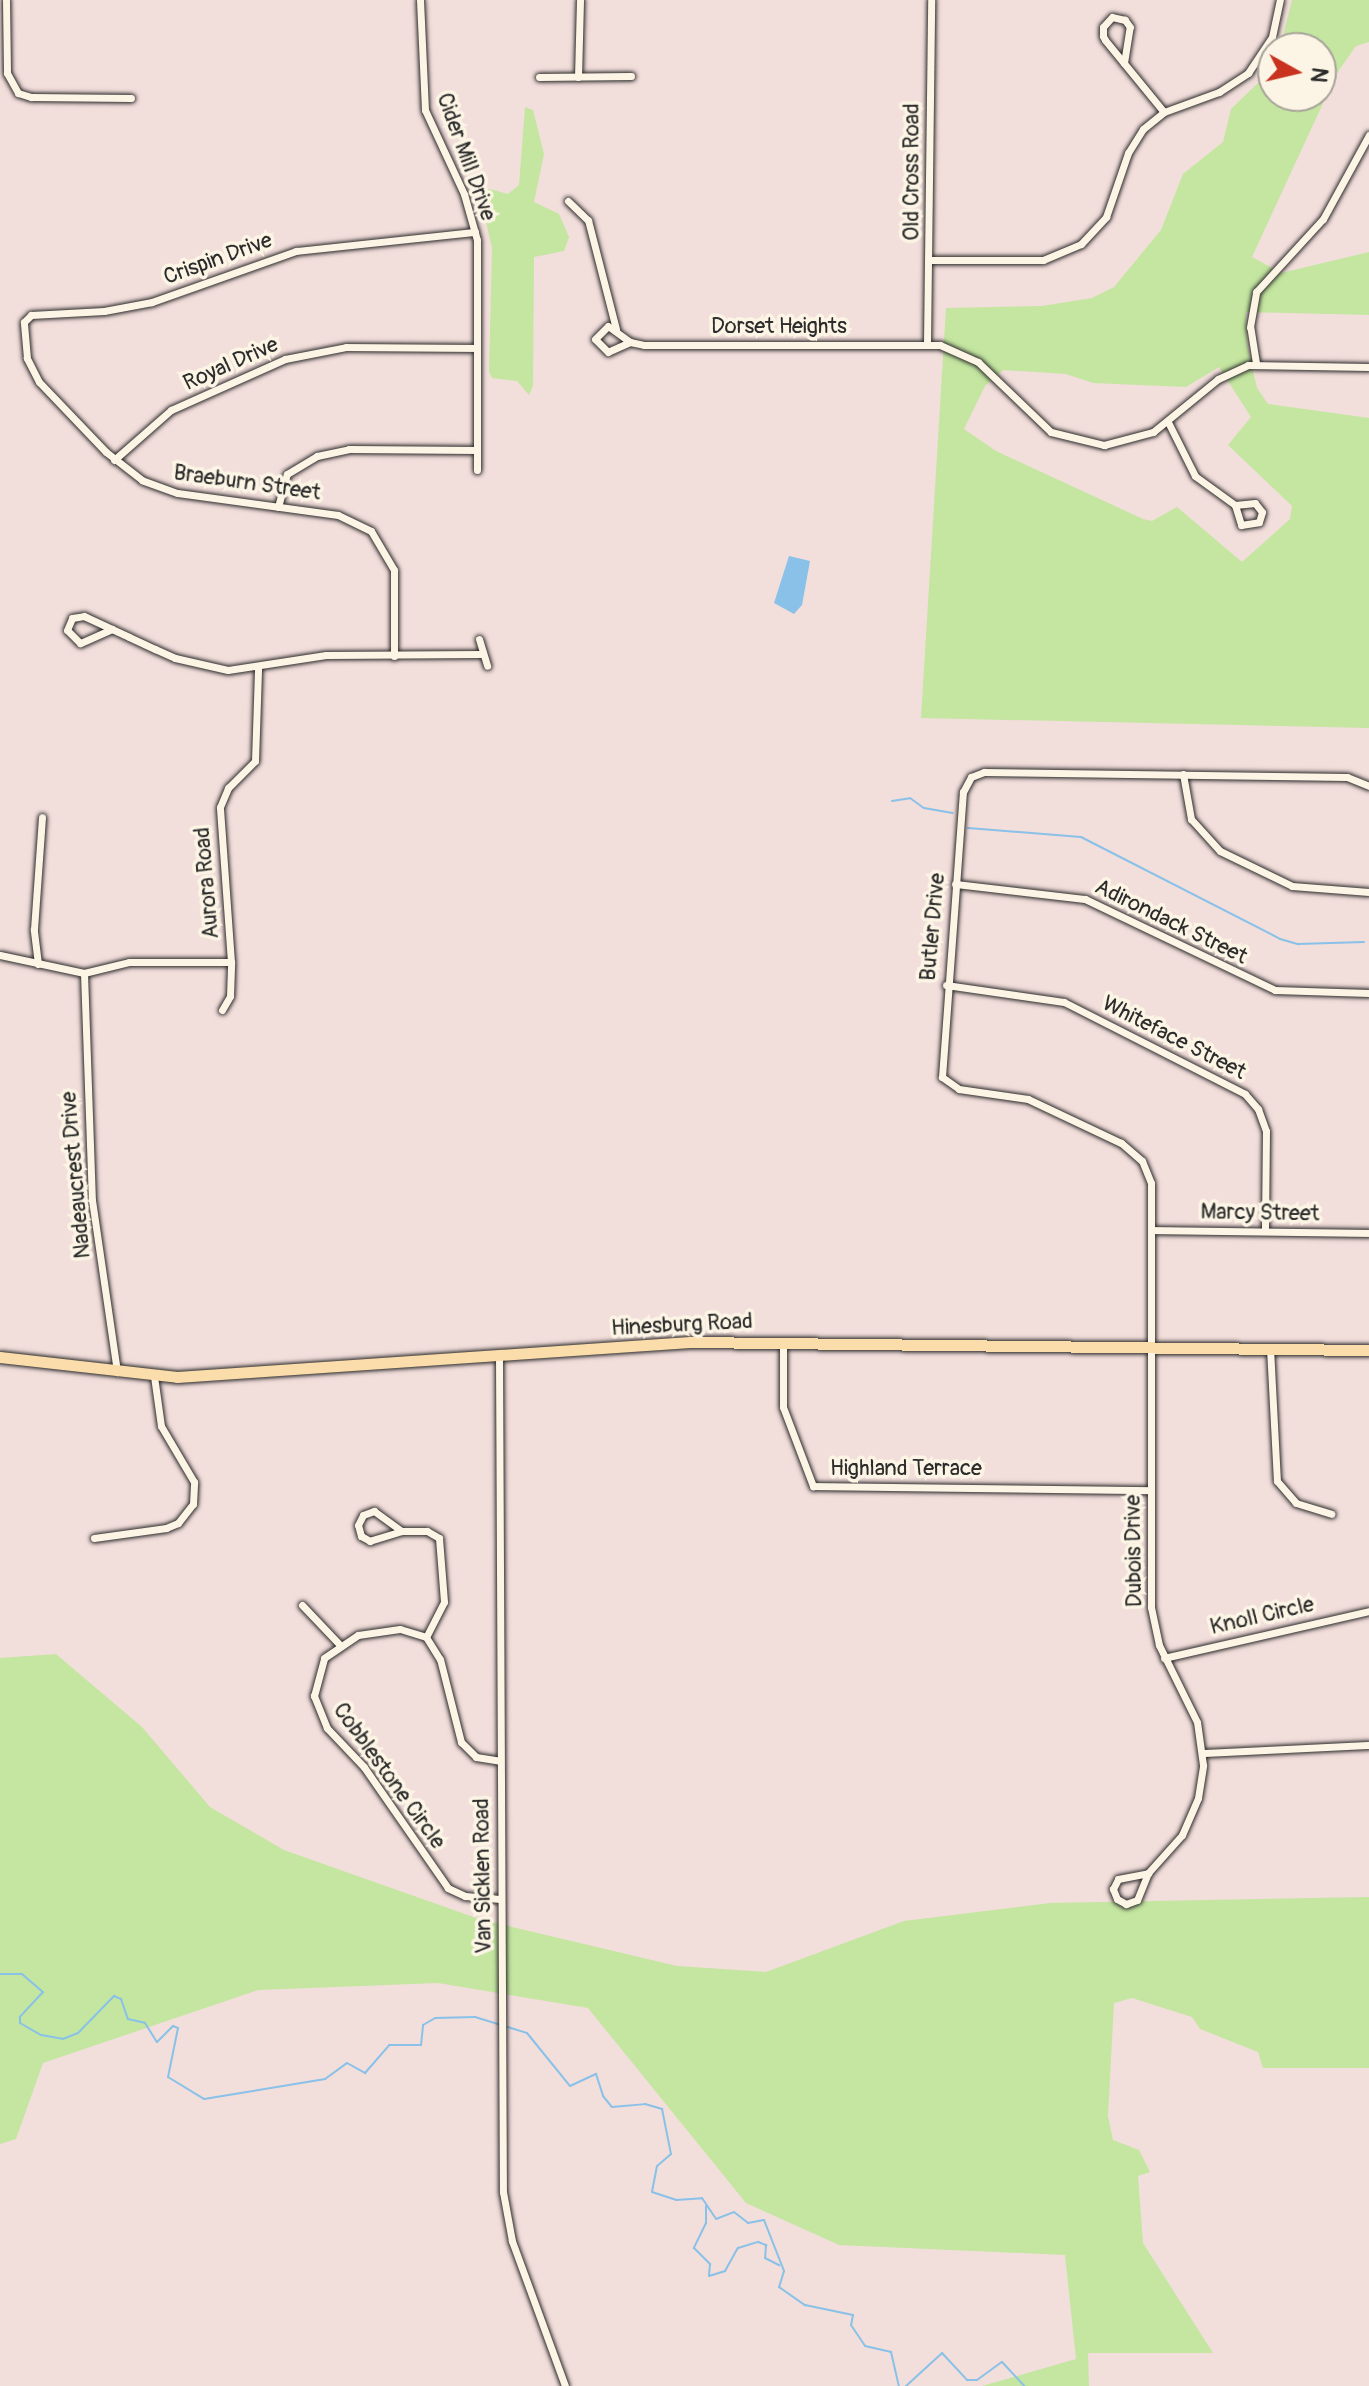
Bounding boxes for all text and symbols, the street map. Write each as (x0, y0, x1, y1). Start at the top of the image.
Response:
north arrow (1257, 32, 1337, 112)
text: N (1304, 66, 1334, 84)
street label: Cider Mill Drive (431, 90, 501, 224)
street label: Old Cross Road (899, 103, 925, 241)
street label: Crispin Drive (160, 227, 276, 291)
street label: Dorset Heights (711, 314, 847, 340)
street label: Royal Drive (179, 331, 283, 397)
street label: Braeburn Street (172, 460, 322, 506)
street label: Aurora Road (189, 826, 225, 940)
street label: Butler Drive (915, 872, 951, 982)
street label: Adirondack Street (1091, 874, 1251, 970)
street label: Whiteface Street (1098, 990, 1250, 1086)
street label: Nadeaucrest Drive (56, 1090, 96, 1260)
street label: Marcy Street (1200, 1199, 1320, 1227)
street label: Hinesburg Road (610, 1308, 754, 1342)
street label: Highland Terrace (830, 1456, 982, 1482)
street label: Dubois Drive (1120, 1495, 1148, 1607)
street label: Knoll Circle (1207, 1591, 1317, 1641)
street label: Cobblestone Circle (327, 1698, 451, 1854)
street label: Van Sicklen Road (468, 1798, 498, 1954)

